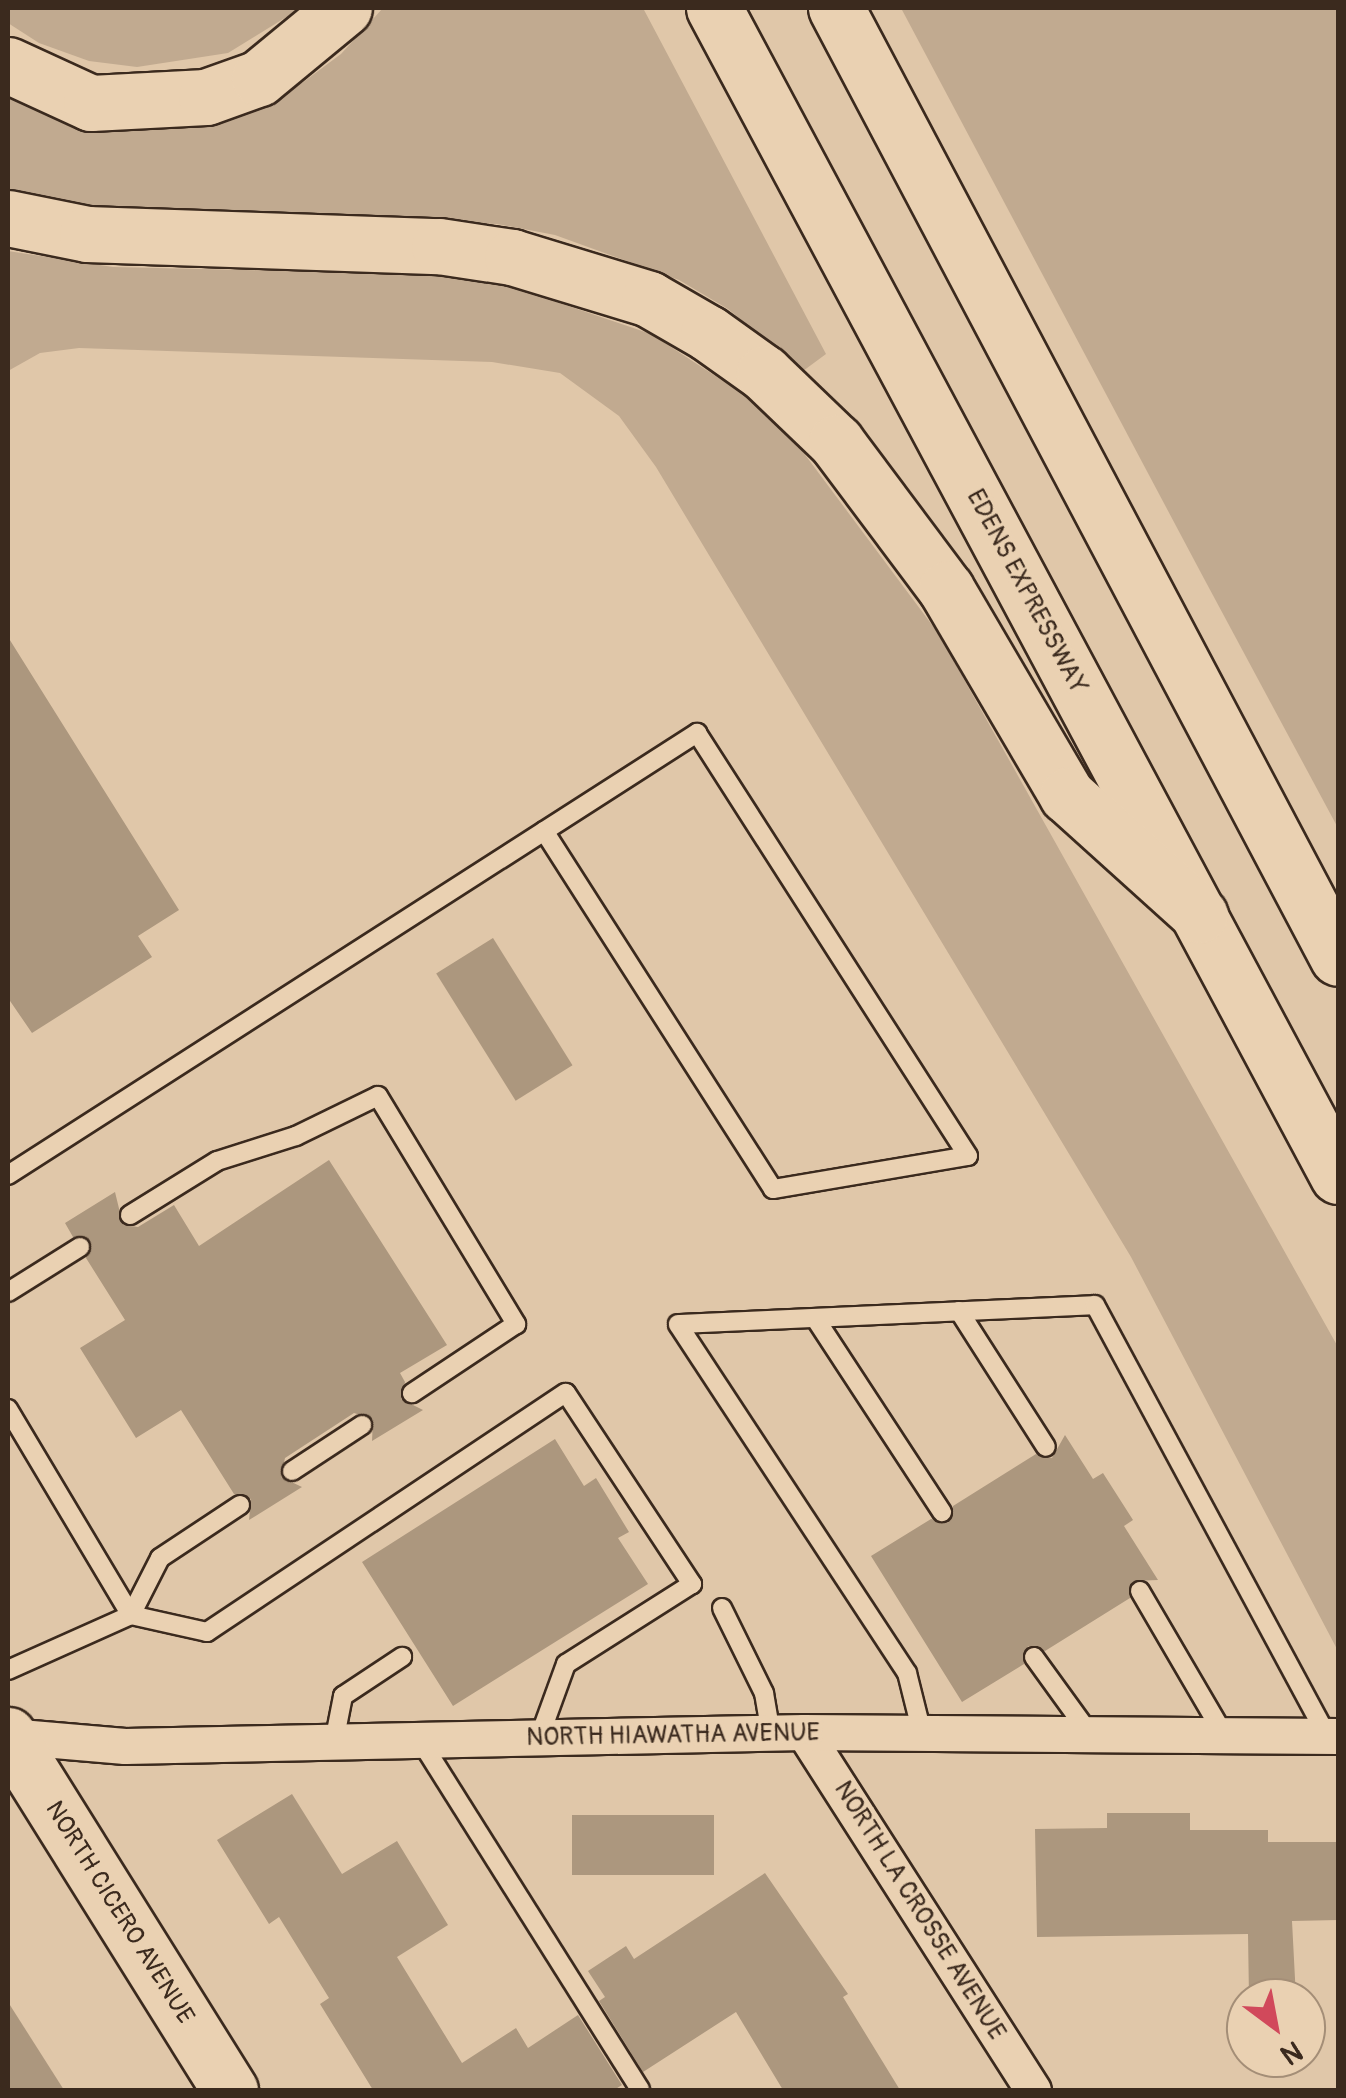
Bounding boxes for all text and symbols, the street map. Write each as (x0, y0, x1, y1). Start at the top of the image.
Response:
street label: EDENS EXPRESSWAY (959, 485, 1093, 699)
street label: NORTH HIAWATHA AVENUE (526, 1718, 820, 1754)
street label: NORTH LA CROSSE AVENUE (827, 1776, 1011, 2046)
street label: NORTH CICERO AVENUE (38, 1796, 200, 2030)
north arrow (1226, 1978, 1326, 2078)
text: N (1274, 2032, 1308, 2072)

